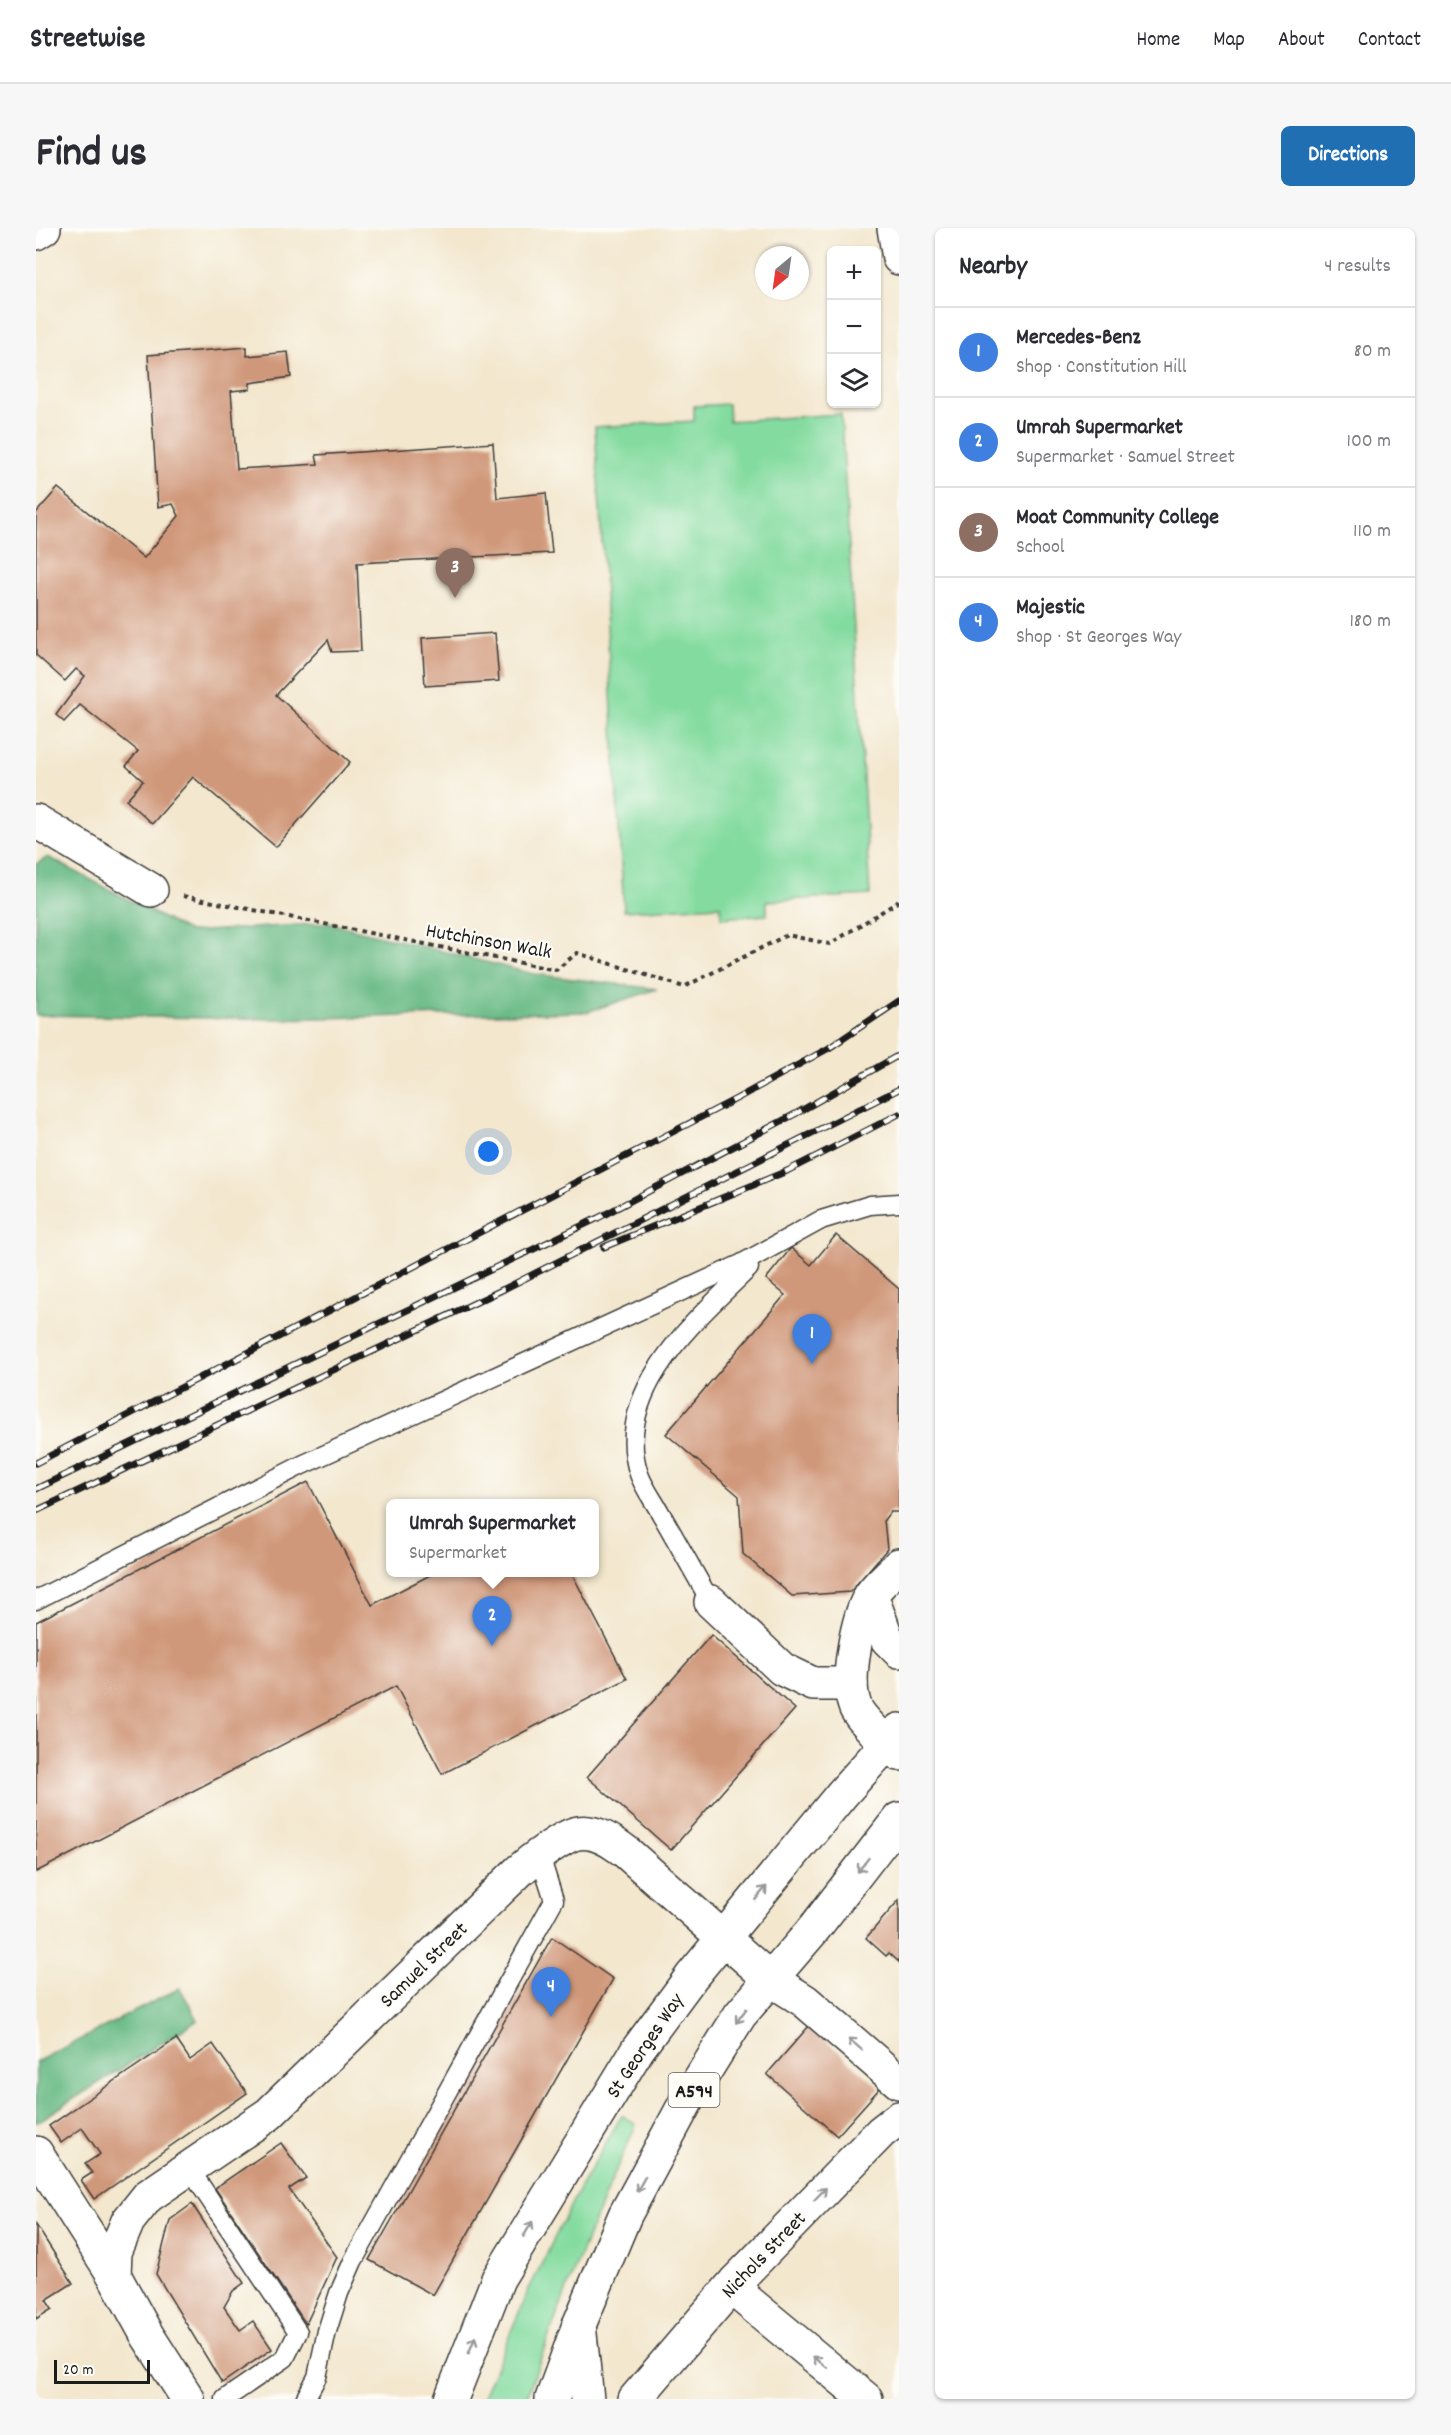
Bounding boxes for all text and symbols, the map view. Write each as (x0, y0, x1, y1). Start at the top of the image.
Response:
text: Streetwise (30, 21, 145, 61)
text: Home (1136, 26, 1180, 56)
text: Map (1213, 26, 1245, 56)
text: About (1278, 26, 1325, 56)
text: Contact (1358, 26, 1421, 56)
text: Find us (36, 126, 147, 186)
button: Directions (1281, 126, 1415, 186)
north arrow (755, 246, 809, 300)
map controls (827, 246, 881, 408)
button: + (827, 246, 881, 300)
text: Nearby (959, 249, 1027, 286)
text: 4 results (1324, 253, 1391, 281)
button: − (827, 300, 881, 354)
text: Mercedes-Benz (1016, 323, 1141, 354)
text: 1 (976, 338, 981, 366)
text: 80 m (1354, 338, 1391, 366)
button: layers (827, 354, 881, 408)
text: Shop · Constitution Hill (1016, 354, 1187, 382)
text: Umrah Supermarket (1016, 413, 1183, 444)
text: 2 (974, 428, 983, 456)
text: 100 m (1347, 428, 1391, 456)
text: Supermarket · Samuel Street (1016, 444, 1235, 472)
text: Moat Community College (1016, 503, 1219, 534)
text: 3 (974, 518, 983, 546)
text: 110 m (1353, 518, 1391, 546)
text: School (1016, 534, 1065, 562)
pin: 3 (436, 548, 474, 598)
text: Majestic (1016, 593, 1085, 624)
text: 4 (974, 608, 983, 636)
text: 180 m (1349, 608, 1391, 636)
text: Shop · St Georges Way (1016, 624, 1181, 652)
street label: Hutchinson Walk (423, 917, 554, 969)
your location (474, 1137, 503, 1166)
pin: 1 (792, 1314, 832, 1364)
popup (386, 1499, 599, 1577)
text: Umrah Supermarket (409, 1509, 576, 1540)
text: Supermarket (409, 1540, 507, 1568)
pin: 2 (472, 1596, 512, 1646)
one-way arrow (857, 1857, 870, 1873)
one-way arrow (754, 1885, 767, 1901)
street label: Samuel Street (374, 1916, 476, 2016)
pin: 4 (532, 1968, 570, 2017)
street label: St Georges Way (600, 1988, 693, 2105)
one-way arrow (735, 2008, 747, 2024)
one-way arrow (848, 2037, 863, 2051)
road number: A594 (668, 2073, 720, 2107)
one-way arrow (635, 2175, 647, 2192)
one-way arrow (813, 2186, 828, 2201)
street label: Nichols Street (716, 2205, 815, 2307)
one-way arrow (523, 2221, 535, 2238)
one-way arrow (467, 2336, 478, 2354)
one-way arrow (813, 2356, 829, 2369)
scale bar (54, 2357, 150, 2384)
text: 20 m (63, 2359, 93, 2382)

